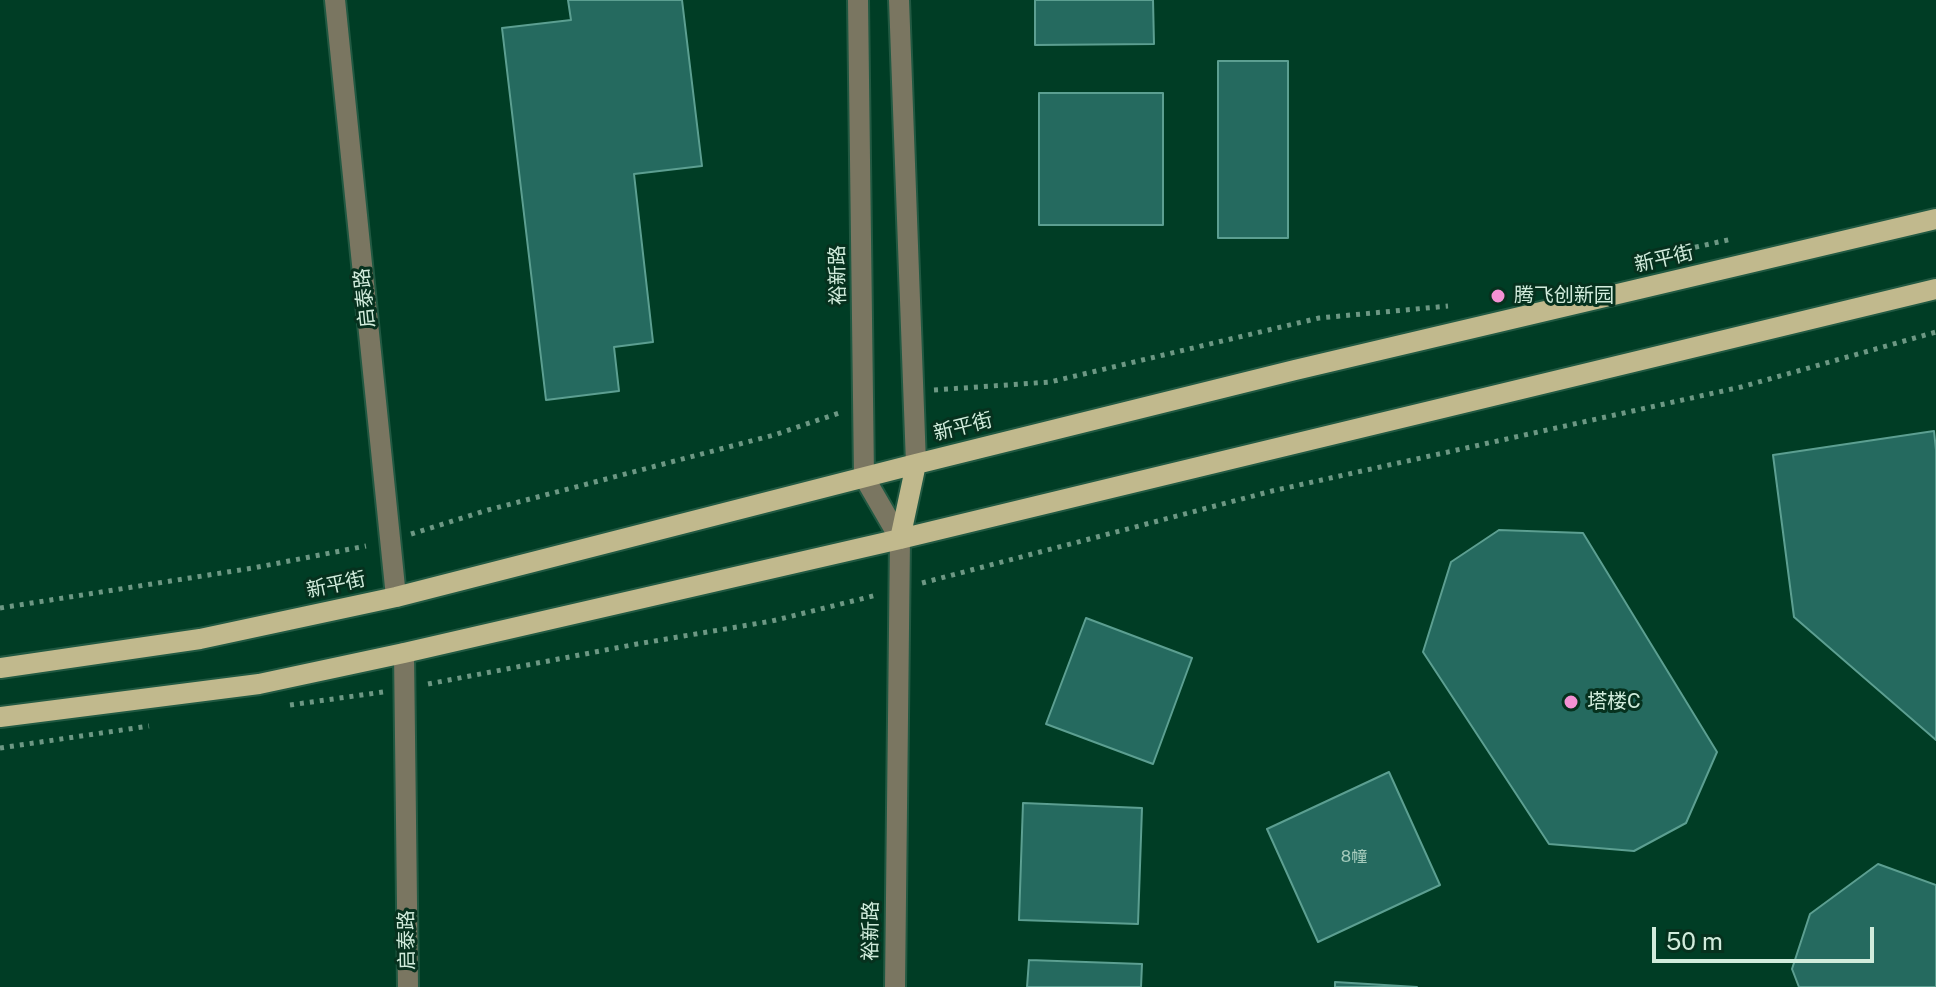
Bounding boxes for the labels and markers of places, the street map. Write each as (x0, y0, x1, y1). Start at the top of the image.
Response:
place label: 腾飞创新园 (1514, 284, 1614, 308)
marker: 腾飞创新园 (1489, 287, 1507, 305)
place label: 塔楼C (1587, 690, 1641, 714)
marker: 塔楼C (1562, 693, 1580, 711)

